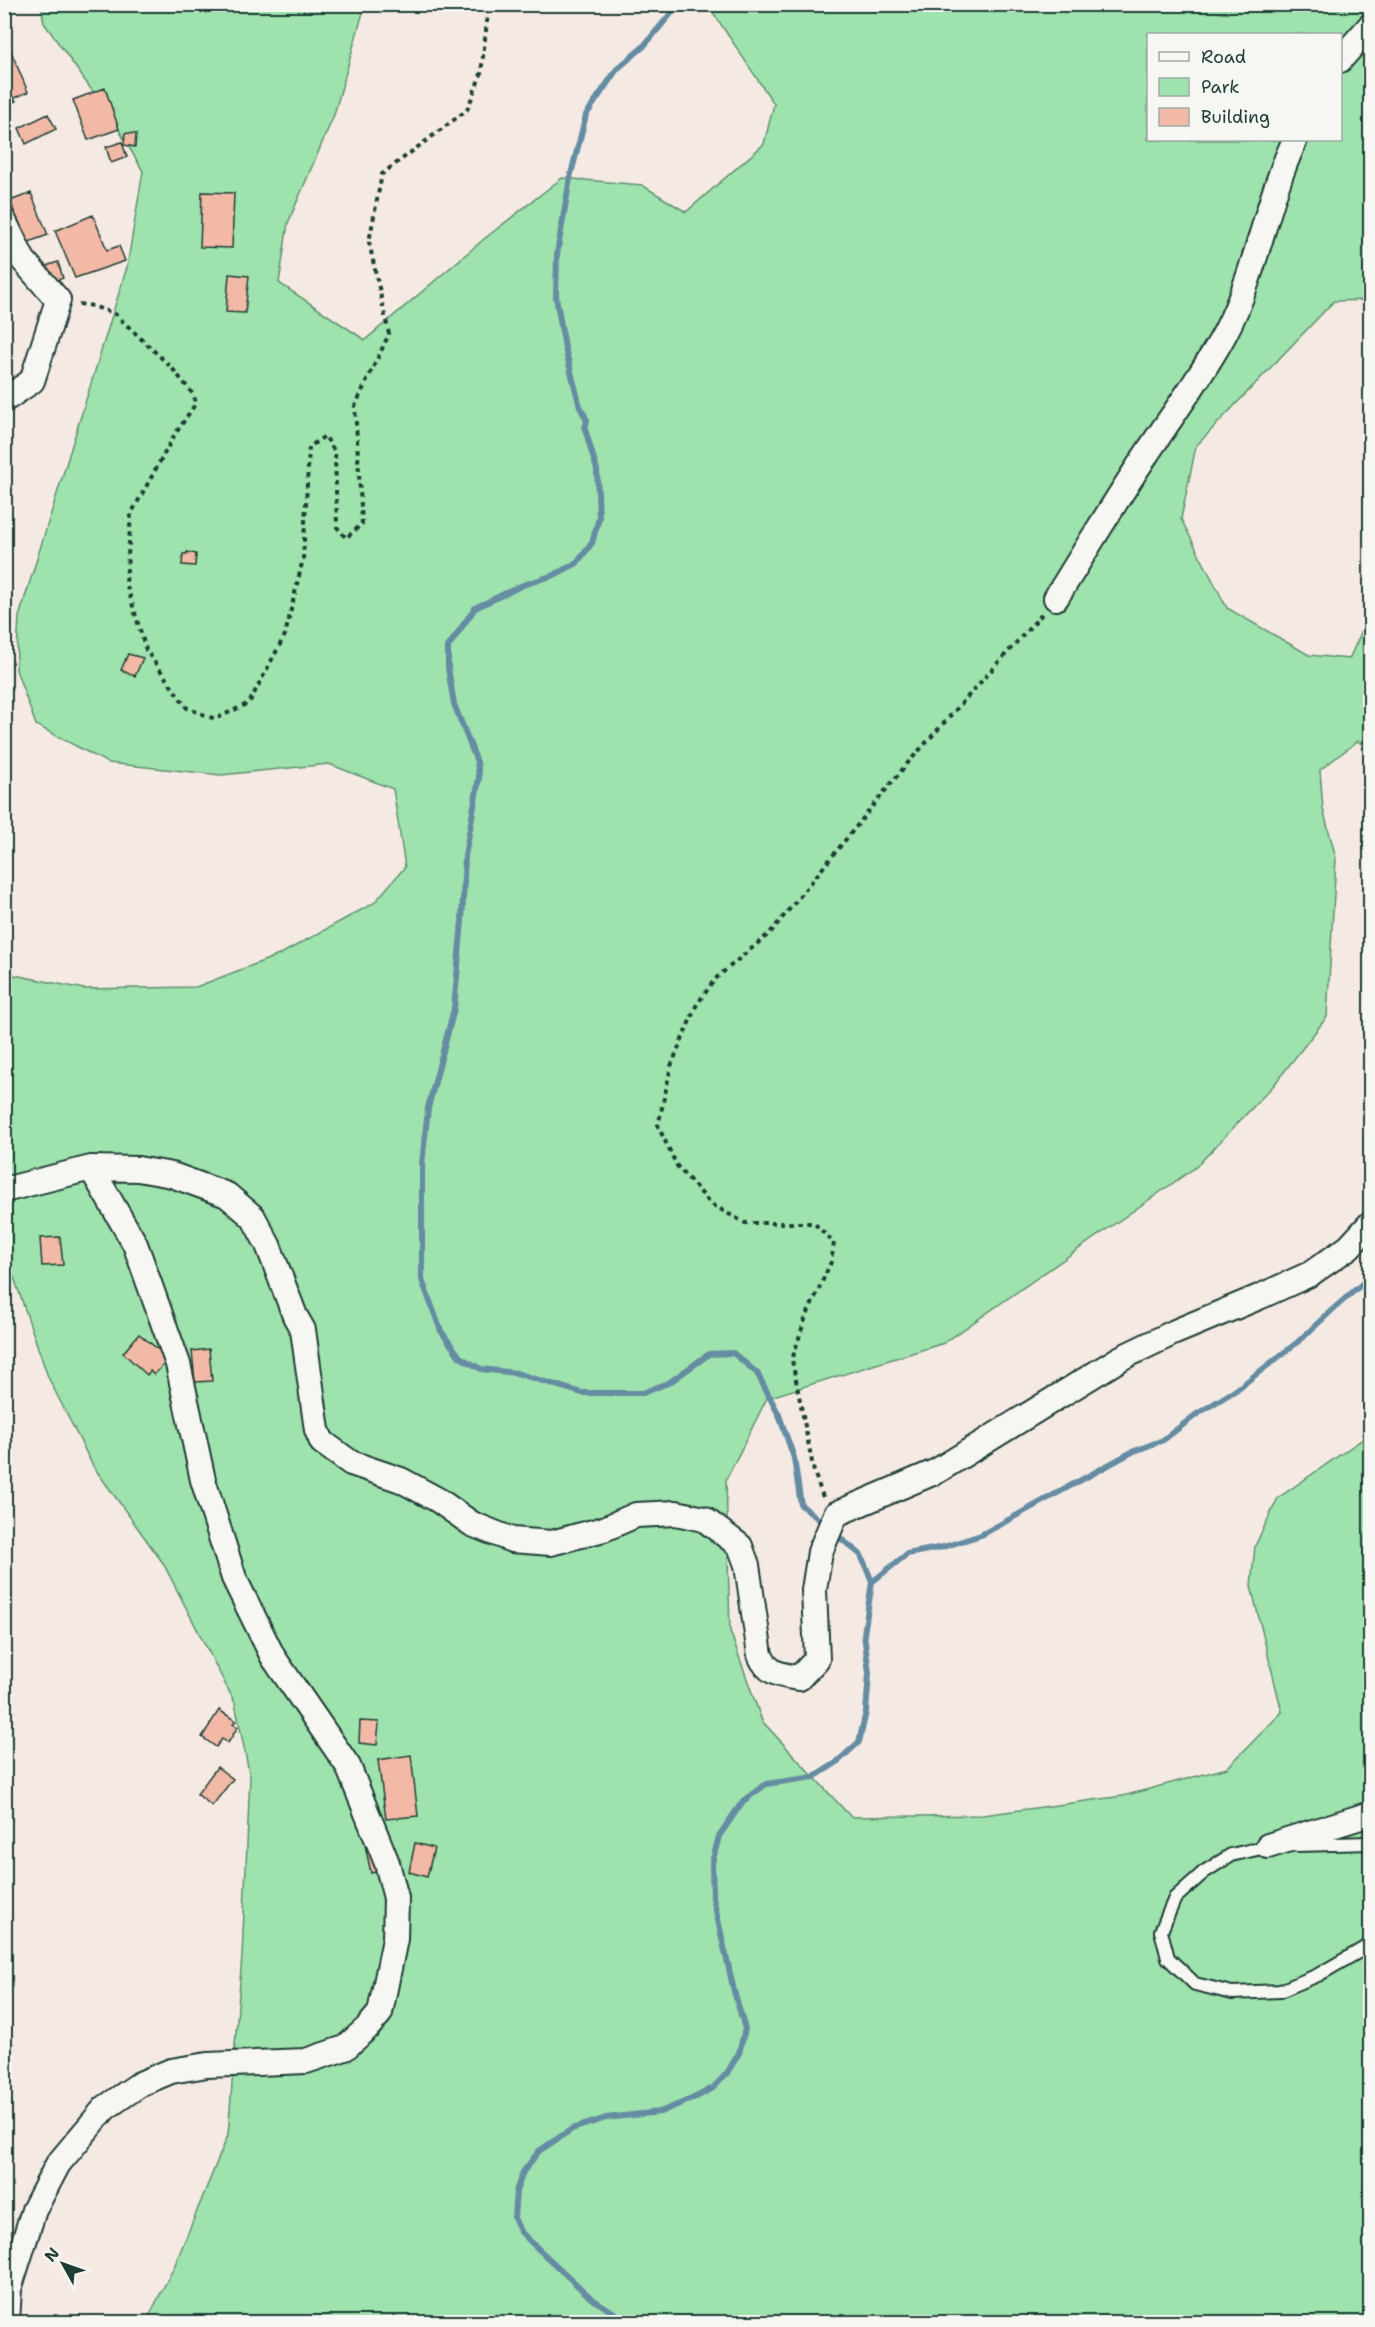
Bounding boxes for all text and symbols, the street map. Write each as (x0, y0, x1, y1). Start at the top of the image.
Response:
legend (1147, 33, 1342, 141)
text: Road (1201, 45, 1246, 69)
text: Park (1201, 75, 1240, 99)
text: Building (1201, 105, 1270, 129)
north arrow (33, 2234, 93, 2294)
text: N (40, 2243, 64, 2266)

